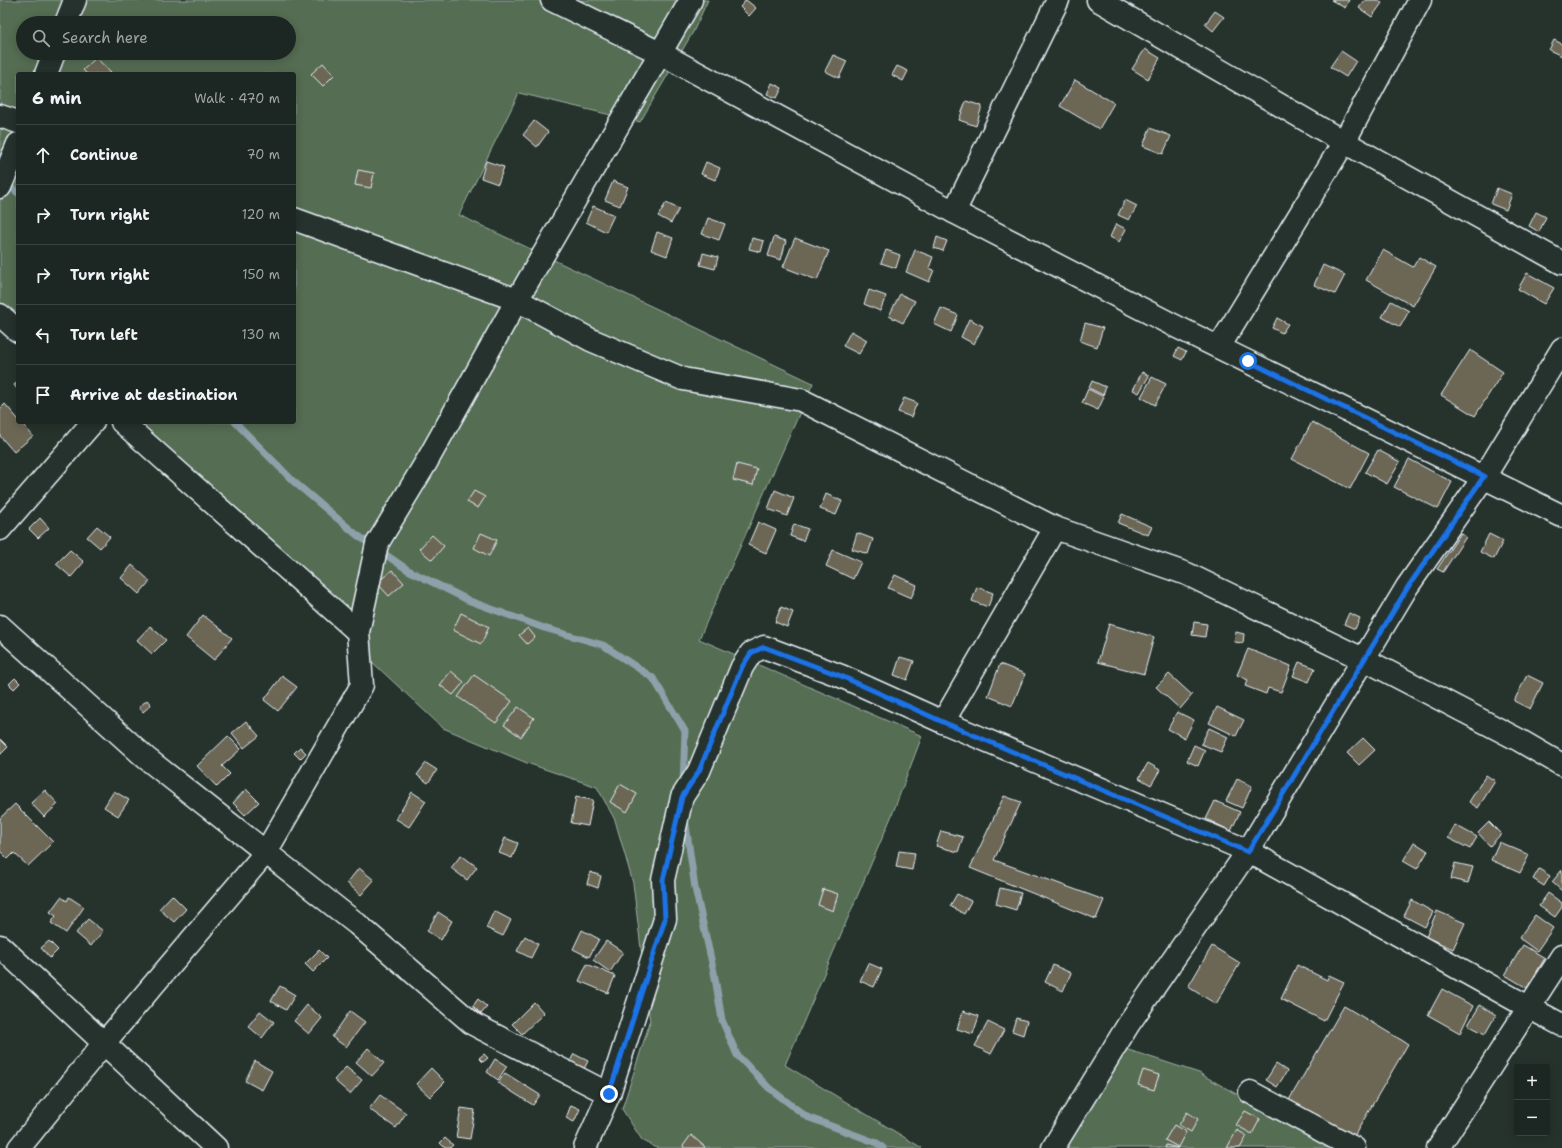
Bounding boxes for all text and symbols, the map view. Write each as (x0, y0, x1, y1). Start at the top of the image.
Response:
search box (16, 16, 296, 60)
icon: search (30, 27, 52, 49)
text: Search here (62, 28, 148, 48)
text: 6 min (32, 87, 82, 109)
text: Walk · 470 m (194, 90, 280, 107)
icon: ahead (32, 144, 54, 166)
text: Continue (70, 145, 138, 165)
text: 70 m (246, 146, 280, 163)
icon: right (32, 204, 54, 226)
text: Turn right (70, 205, 150, 225)
text: 120 m (242, 206, 280, 223)
icon: right (32, 264, 54, 286)
text: Turn right (70, 265, 150, 285)
text: 150 m (242, 266, 280, 283)
icon: left (32, 324, 54, 346)
text: Turn left (70, 325, 138, 345)
text: 130 m (242, 326, 280, 343)
route start (1239, 352, 1257, 370)
icon: arrive (32, 384, 54, 406)
text: Arrive at destination (70, 385, 238, 405)
map controls (1514, 1064, 1550, 1136)
button: + (1514, 1064, 1550, 1100)
route end (600, 1085, 618, 1103)
button: − (1514, 1100, 1550, 1136)

